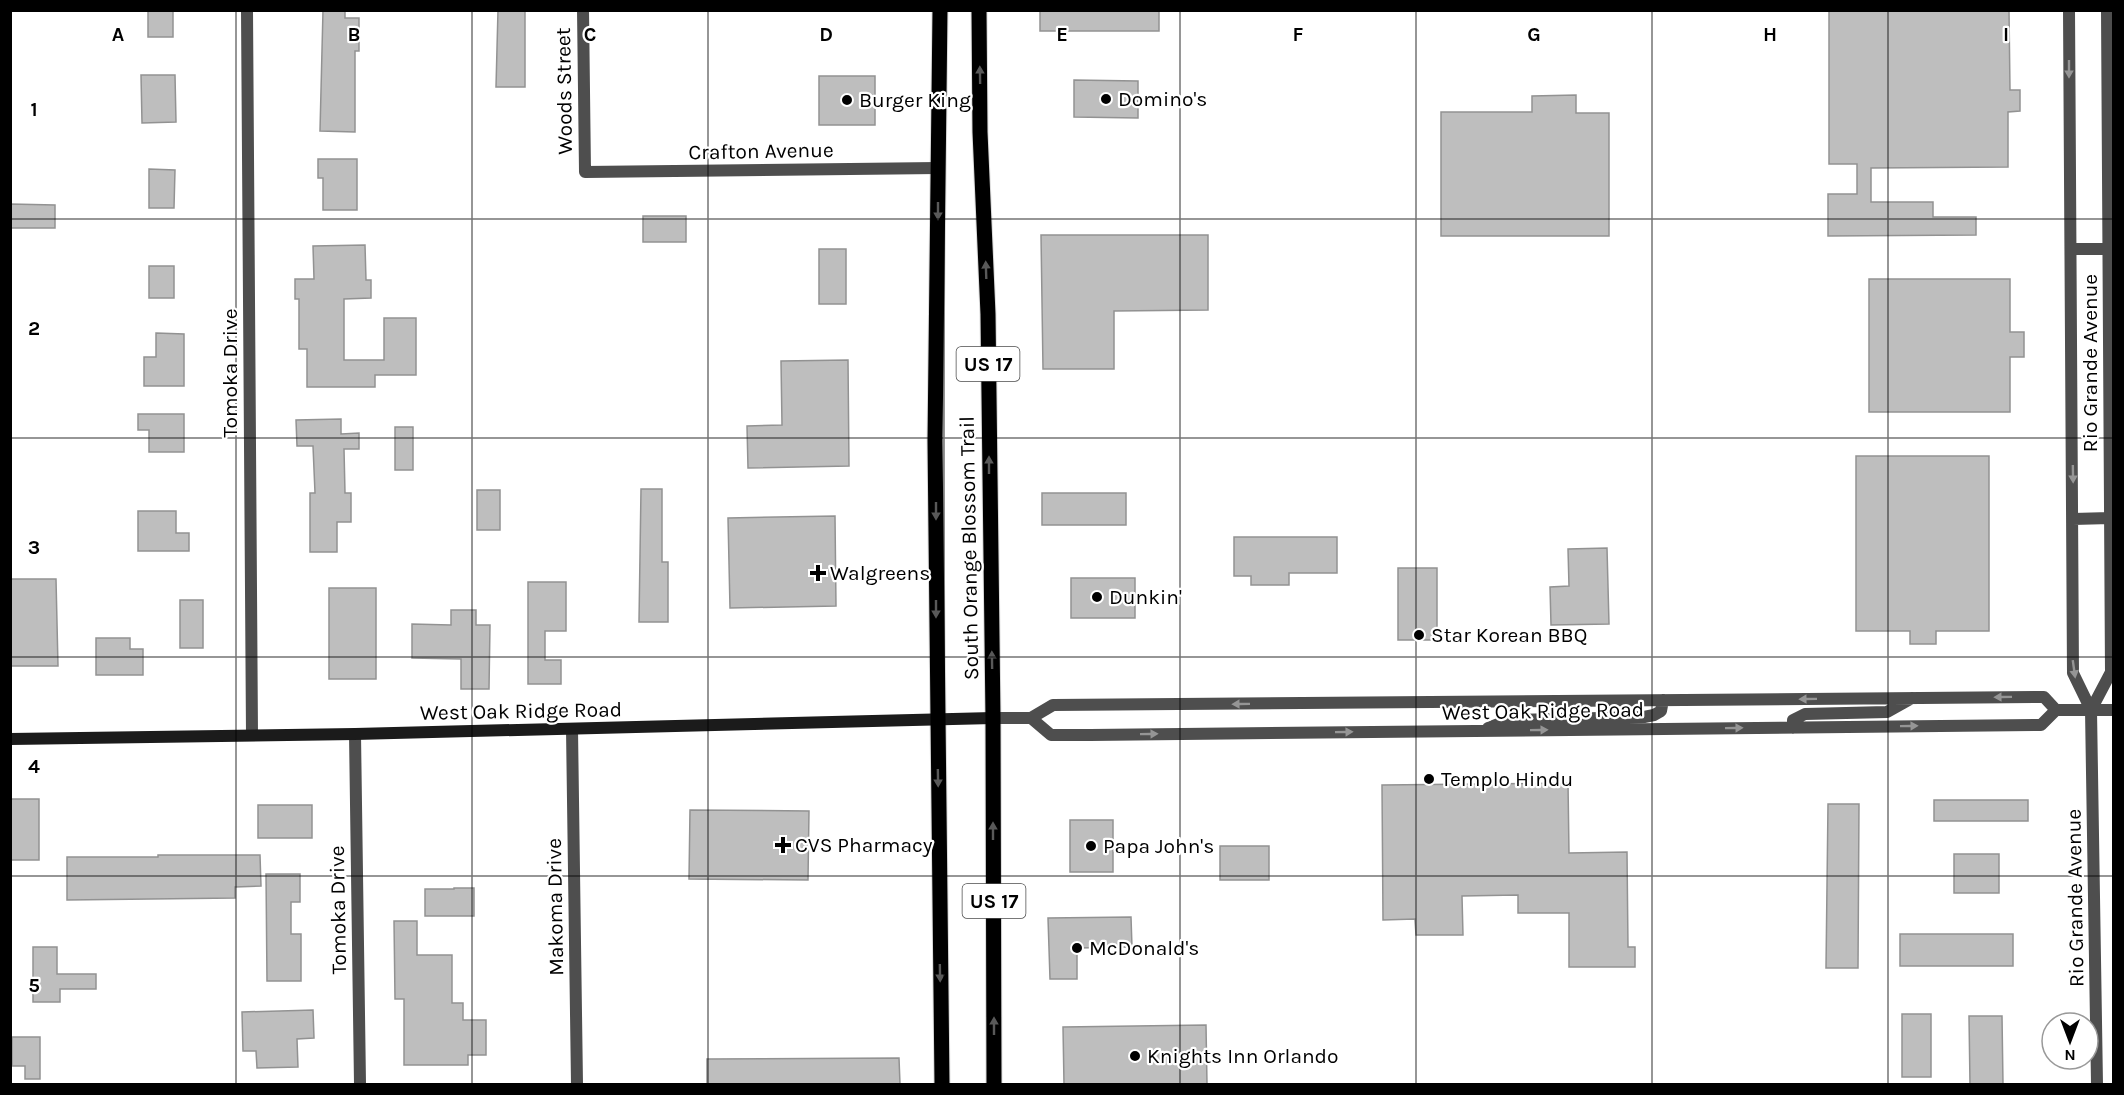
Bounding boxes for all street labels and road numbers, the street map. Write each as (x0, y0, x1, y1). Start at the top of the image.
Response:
street label: Woods Street (551, 27, 577, 155)
street label: Crafton Avenue (688, 138, 834, 164)
street label: Rio Grande Avenue (2078, 274, 2102, 452)
street label: Tomoka Drive (218, 309, 242, 437)
road number: US 17 (956, 347, 1020, 381)
street label: South Orange Blossom Trail (955, 416, 983, 680)
street label: West Oak Ridge Road (420, 697, 622, 725)
street label: West Oak Ridge Road (1442, 697, 1644, 725)
street label: Rio Grande Avenue (2061, 809, 2089, 987)
street label: Makoma Drive (542, 838, 568, 976)
street label: Tomoka Drive (325, 845, 351, 975)
road number: US 17 (962, 884, 1026, 918)

